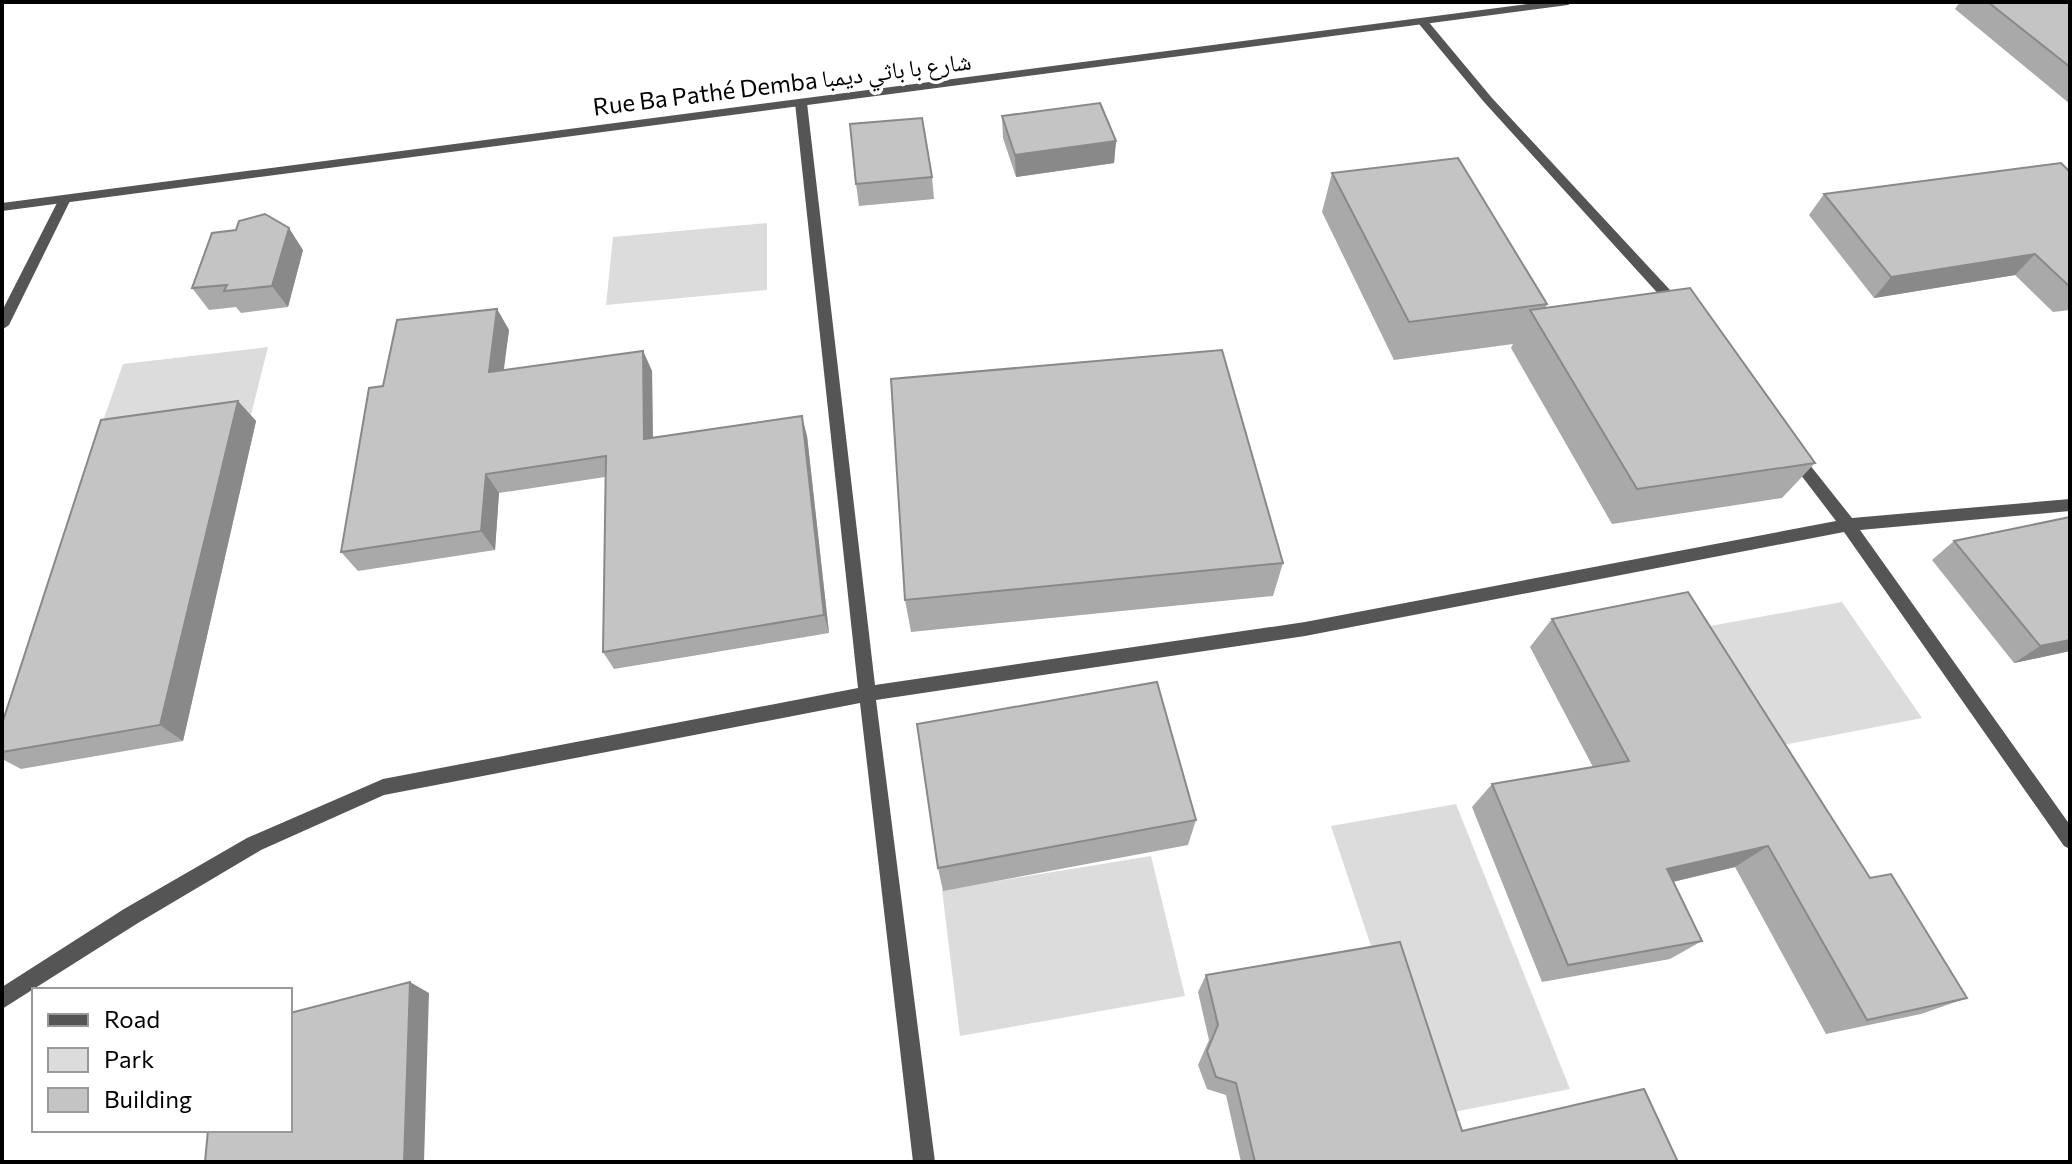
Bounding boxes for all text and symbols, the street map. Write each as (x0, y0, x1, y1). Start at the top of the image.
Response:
street label: Rue Ba Pathé Demba شارع با باثي ديمبا (591, 45, 974, 127)
legend (32, 988, 292, 1132)
text: Road (104, 1004, 160, 1033)
text: Park (104, 1044, 154, 1073)
text: Building (104, 1084, 192, 1113)

